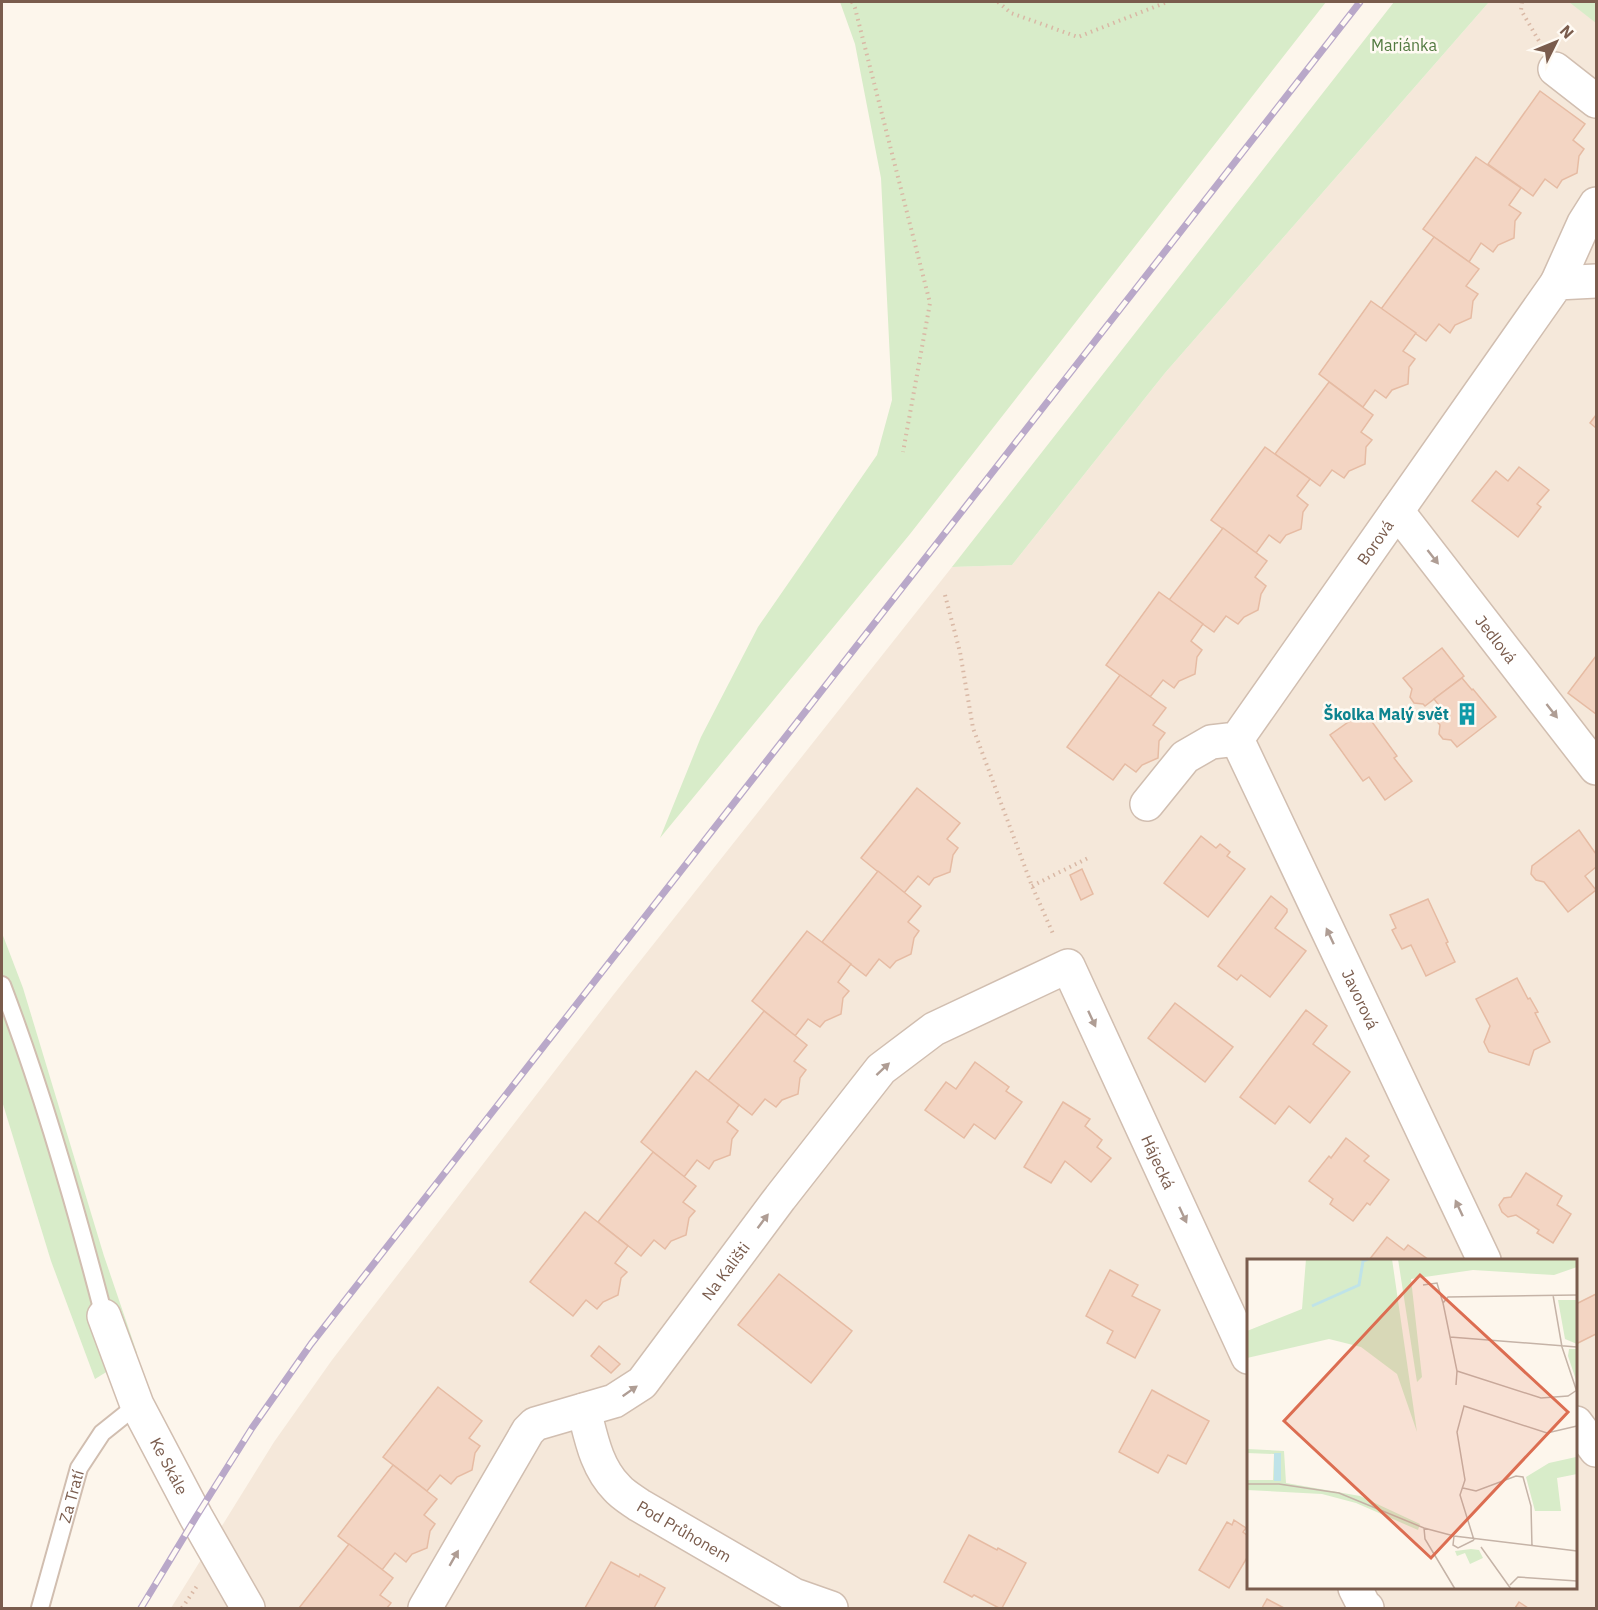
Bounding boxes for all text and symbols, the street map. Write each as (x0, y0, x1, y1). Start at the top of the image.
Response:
north arrow (1526, 12, 1586, 72)
text: N (1556, 21, 1578, 43)
park label: Mariánka (1371, 35, 1437, 55)
street label: Borová (1352, 516, 1398, 569)
one-way arrow (1427, 549, 1439, 564)
street label: Jedlová (1471, 611, 1521, 668)
building icon: Školka Malý svět (1454, 701, 1480, 727)
place label: Školka Malý svět (1323, 703, 1449, 724)
one-way arrow (1546, 703, 1559, 719)
one-way arrow (1326, 928, 1335, 945)
street label: Javorová (1338, 966, 1383, 1033)
one-way arrow (1088, 1011, 1097, 1028)
one-way arrow (876, 1062, 890, 1076)
street label: Hájecká (1137, 1132, 1179, 1193)
one-way arrow (1454, 1199, 1463, 1216)
one-way arrow (1178, 1207, 1188, 1225)
one-way arrow (756, 1214, 768, 1229)
street label: Na Kališti (697, 1238, 754, 1304)
inset map (1247, 1259, 1577, 1589)
one-way arrow (622, 1385, 638, 1397)
street label: Ke Skále (146, 1434, 193, 1498)
street label: Za Tratí (54, 1468, 88, 1525)
street label: Pod Průhonem (633, 1496, 735, 1566)
one-way arrow (449, 1549, 459, 1566)

